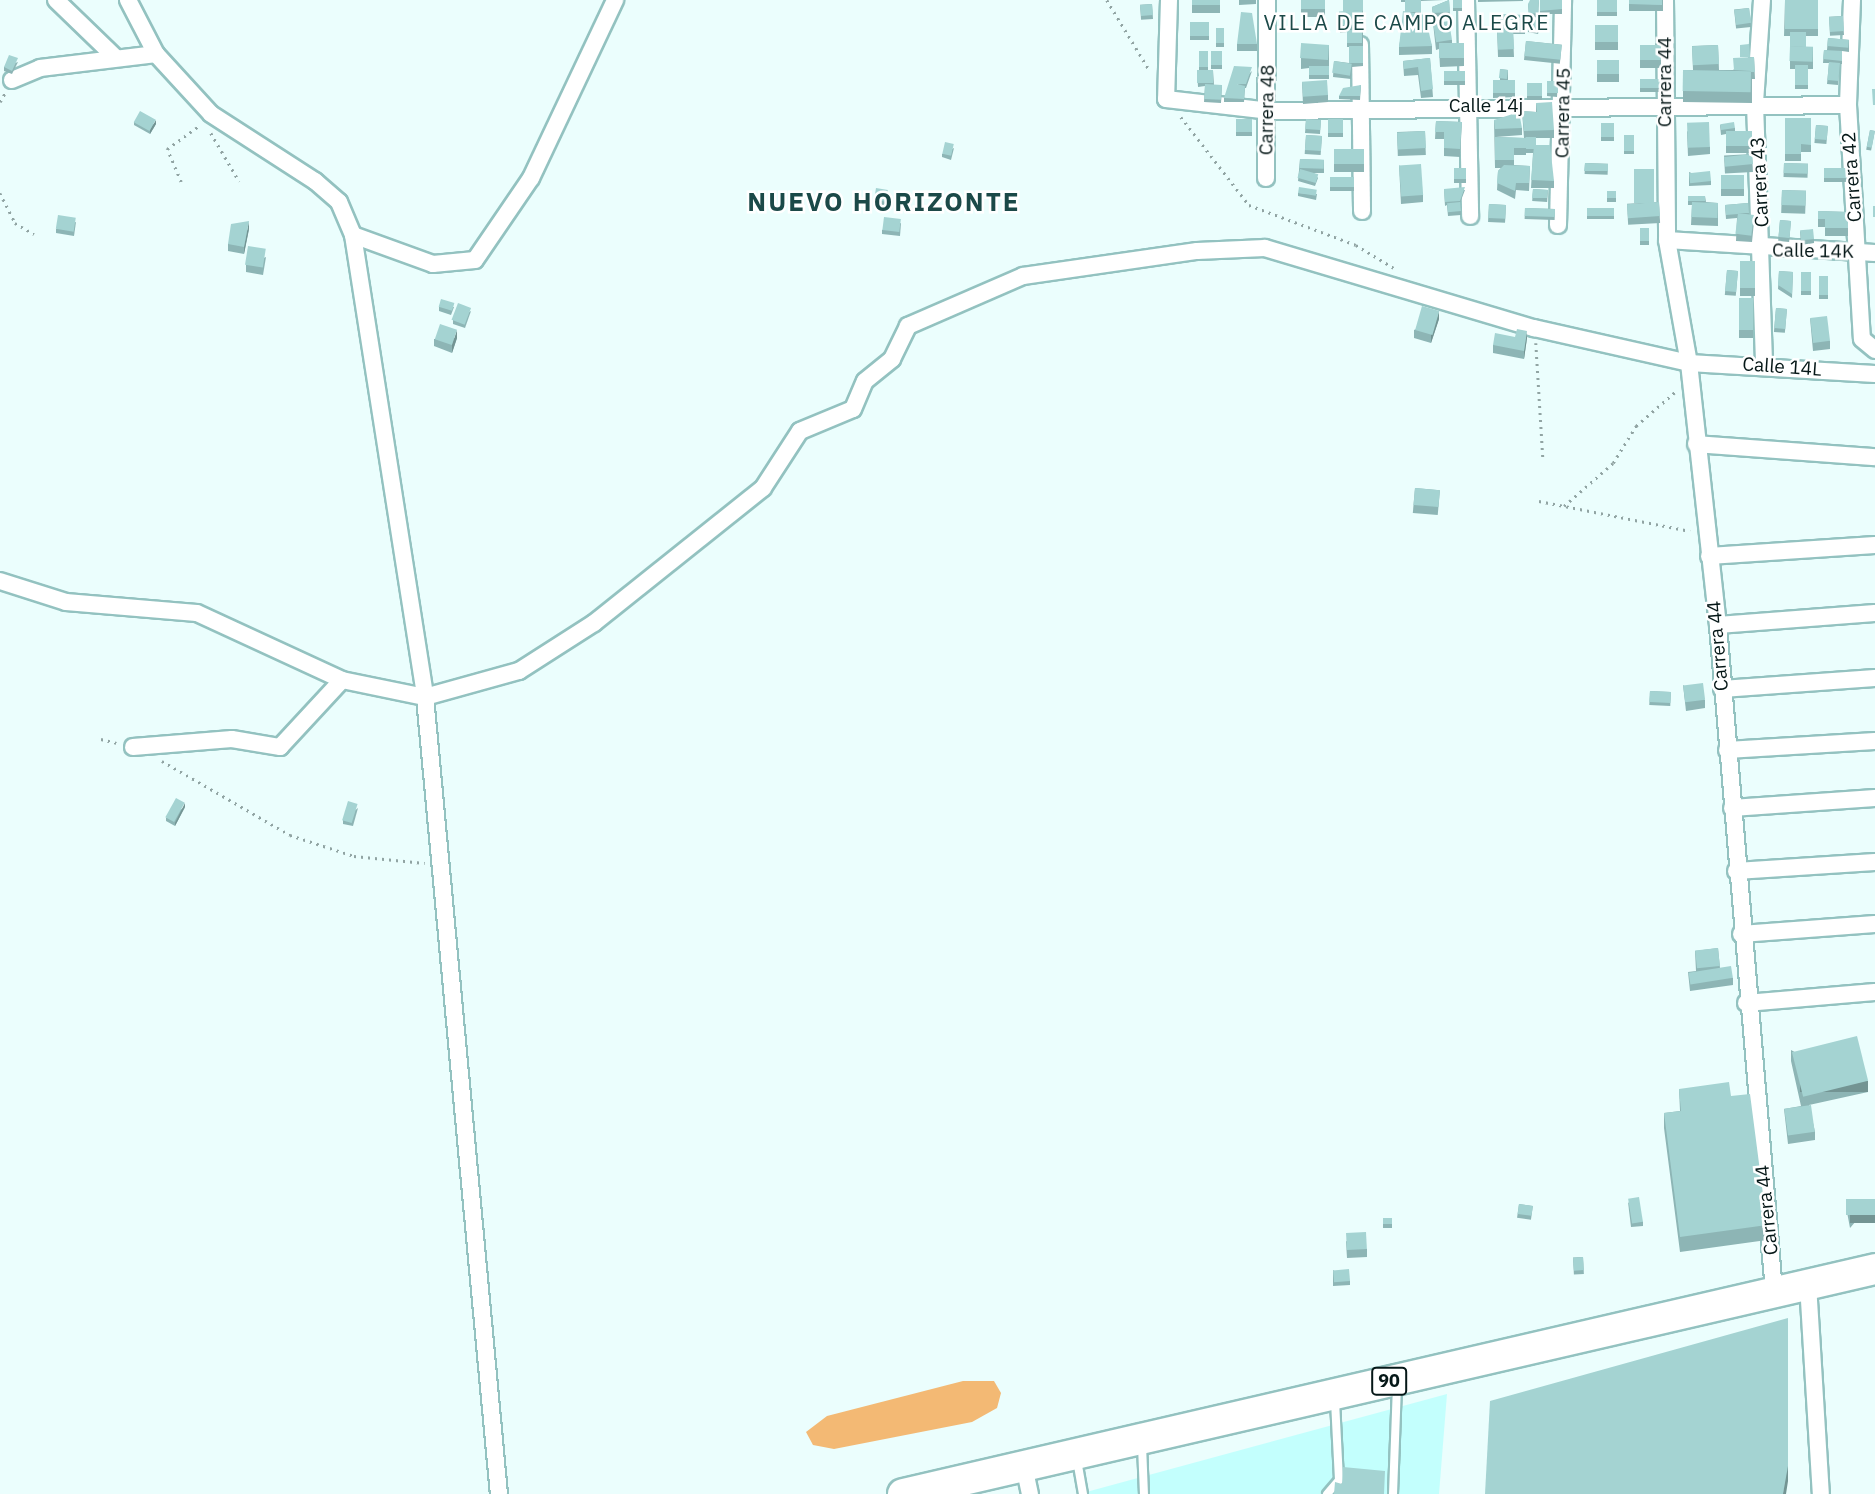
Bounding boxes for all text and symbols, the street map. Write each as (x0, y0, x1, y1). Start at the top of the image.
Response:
district label: VILLA DE CAMPO ALEGRE (1266, 9, 1548, 35)
street label: Carrera 44 (1654, 37, 1676, 127)
street label: Carrera 48 (1255, 65, 1279, 155)
street label: Carrera 45 (1551, 68, 1575, 158)
street label: Calle 14j (1449, 95, 1523, 117)
street label: Carrera 42 (1837, 131, 1867, 223)
street label: Carrera 43 (1746, 136, 1774, 228)
district label: NUEVO HORIZONTE (749, 186, 1019, 218)
street label: Calle 14K (1772, 239, 1854, 263)
street label: Calle 14L (1742, 353, 1822, 381)
street label: Carrera 44 (1703, 600, 1733, 692)
street label: Carrera 44 (1751, 1164, 1783, 1256)
road number: 90 (1370, 1366, 1408, 1396)

